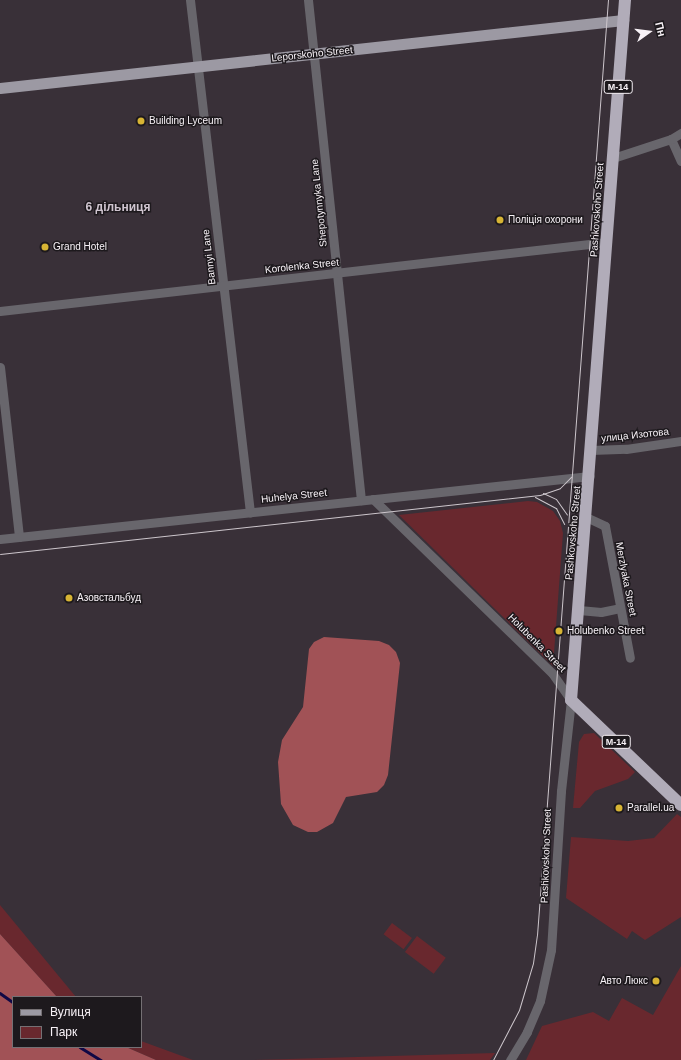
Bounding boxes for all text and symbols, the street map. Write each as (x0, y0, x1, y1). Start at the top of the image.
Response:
north arrow (629, 12, 669, 52)
text: Пн (653, 21, 668, 38)
street label: Leporskoho Street (271, 44, 353, 64)
road number: М-14 (603, 80, 633, 94)
place label: Building Lyceum (149, 115, 222, 127)
marker: Building Lyceum (136, 116, 146, 126)
street label: Shepotynnyka Lane (308, 158, 330, 248)
street label: Pashkovskoho Street (588, 162, 606, 258)
district label: 6 дільниця (86, 201, 150, 215)
place label: Поліція охорони (508, 214, 583, 226)
marker: Поліція охорони (495, 215, 505, 225)
street label: Bannyi Lane (200, 229, 218, 285)
place label: Grand Hotel (53, 241, 107, 253)
marker: Grand Hotel (40, 242, 50, 252)
street label: Korolenka Street (264, 256, 340, 276)
street label: улица Изотова (601, 425, 669, 445)
street label: Pashkovskoho Street (563, 485, 583, 581)
street label: Huhelya Street (260, 487, 328, 505)
street label: Merzlyaka Street (613, 541, 639, 617)
place label: Азовстальбуд (77, 592, 141, 604)
marker: Азовстальбуд (64, 593, 74, 603)
street label: Holubenka Street (505, 611, 569, 675)
place label: Holubenko Street (567, 625, 644, 637)
marker: Holubenko Street (554, 626, 564, 636)
road number: М-14 (601, 735, 631, 749)
place label: Parallel.ua (627, 802, 674, 814)
marker: Parallel.ua (614, 803, 624, 813)
street label: Pashkovskoho Street (538, 809, 554, 903)
place label: Авто Люкс (600, 975, 648, 987)
marker: Авто Люкс (651, 976, 661, 986)
legend (12, 996, 142, 1048)
text: Вулиця (50, 1005, 91, 1019)
text: Парк (50, 1025, 77, 1039)

